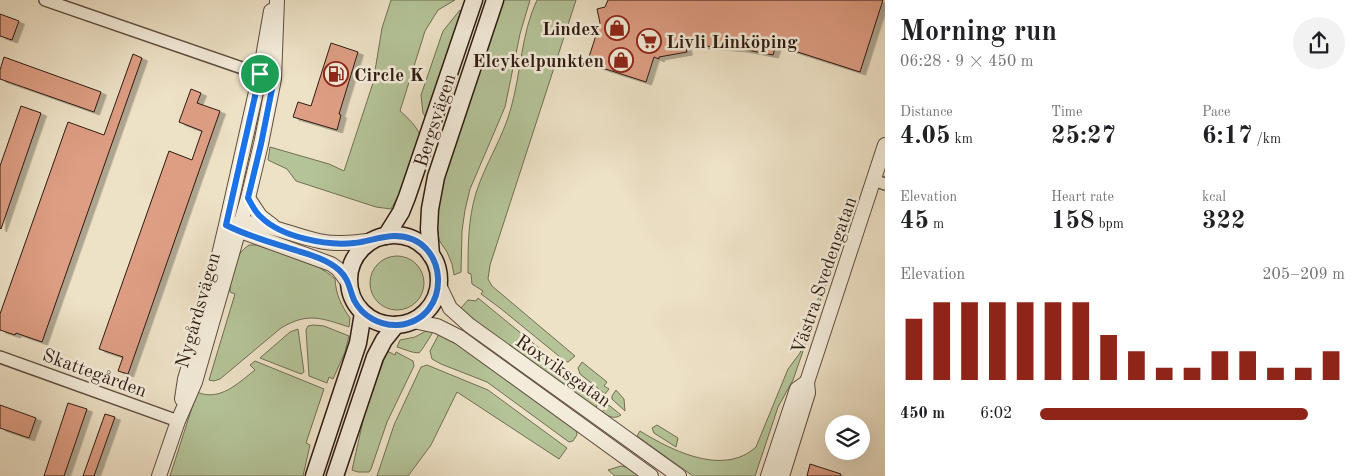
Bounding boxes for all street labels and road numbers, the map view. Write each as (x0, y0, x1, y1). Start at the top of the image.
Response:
street label: Bergsvägen (412, 72, 460, 170)
street label: Västra Svedengatan (790, 195, 861, 357)
street label: Nygårdsvägen (174, 251, 225, 371)
street label: Roxviksgatan (511, 332, 614, 412)
street label: Skattegården (39, 347, 149, 402)

